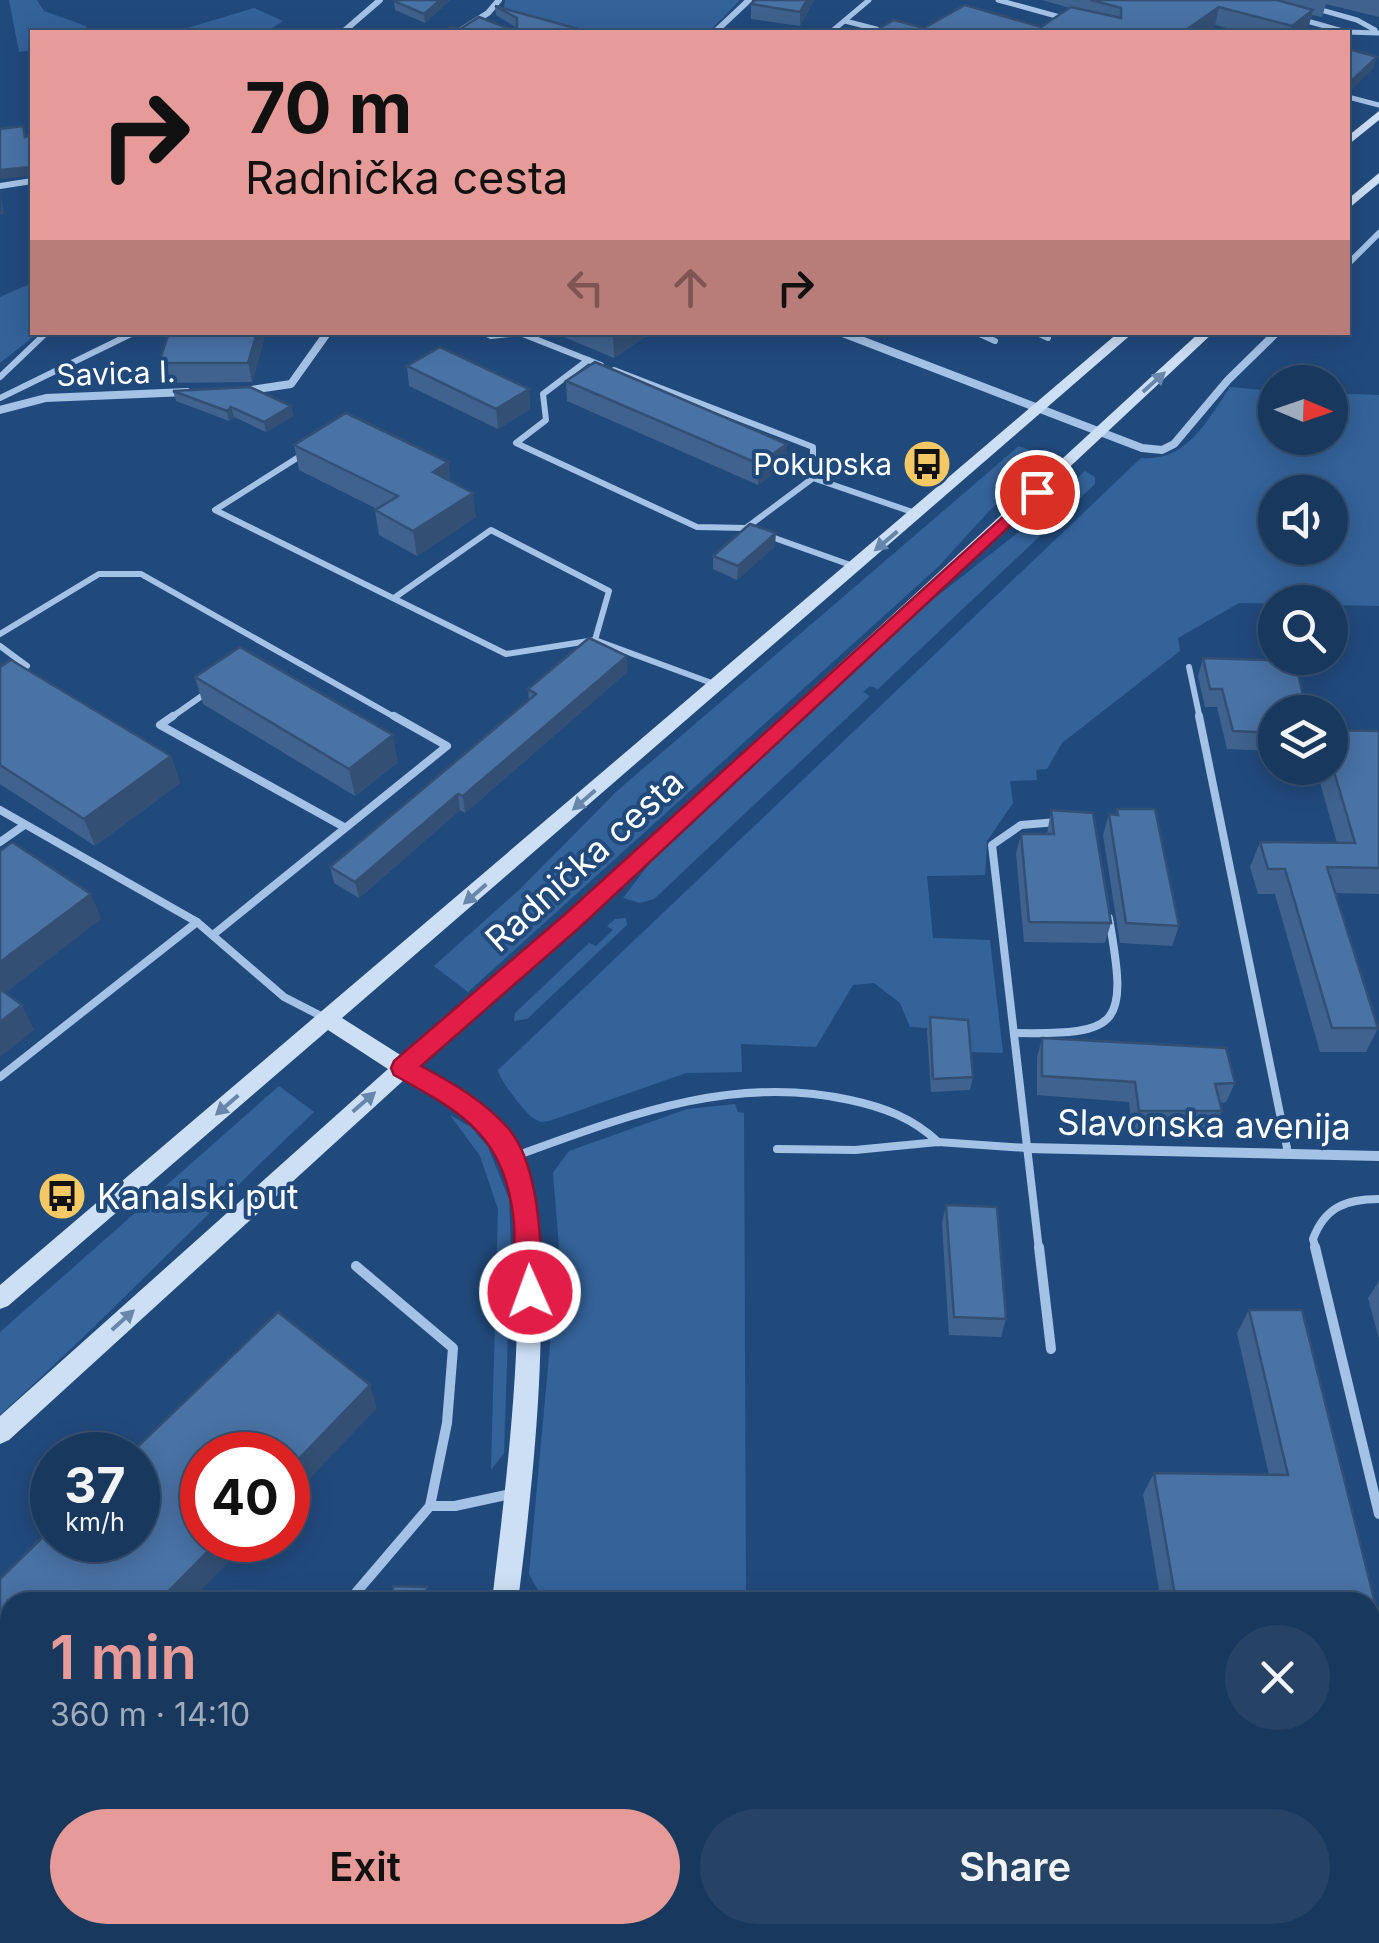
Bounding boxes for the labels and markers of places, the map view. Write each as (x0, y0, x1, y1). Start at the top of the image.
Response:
bus stop icon: Pokupska (901, 438, 953, 490)
place label: Pokupska (753, 446, 892, 482)
pin (995, 450, 1080, 535)
bus stop icon: Kanalski put (36, 1170, 88, 1222)
place label: Kanalski put (97, 1175, 299, 1217)

